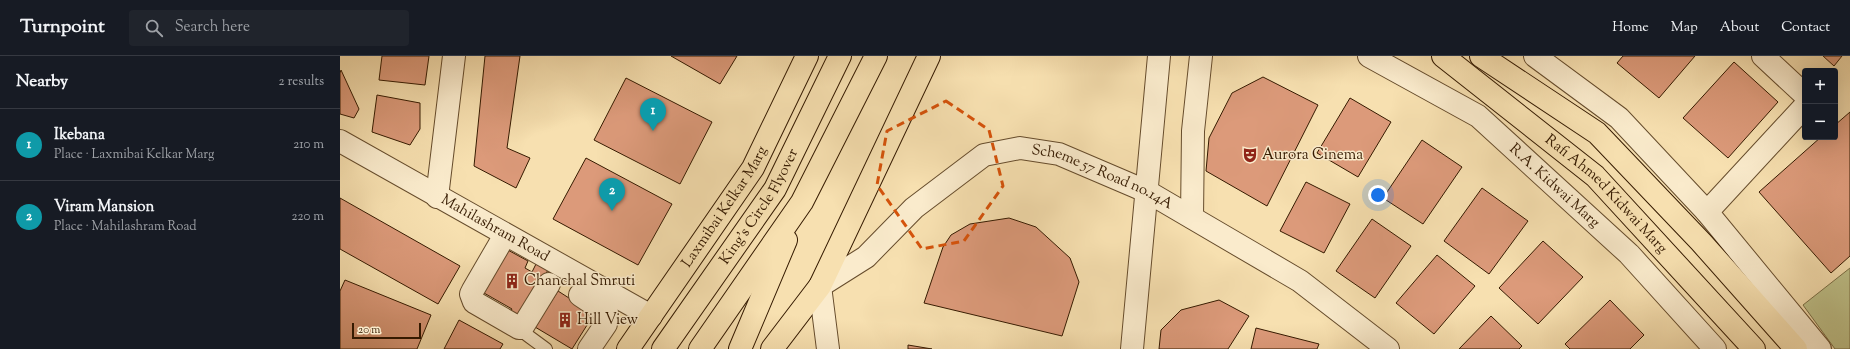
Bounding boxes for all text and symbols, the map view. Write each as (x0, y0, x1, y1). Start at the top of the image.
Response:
search box (129, 10, 409, 46)
text: Turnpoint (20, 14, 105, 41)
icon: search (143, 17, 165, 39)
text: Search here (175, 17, 250, 38)
text: Home (1612, 18, 1649, 38)
text: Map (1671, 18, 1698, 38)
text: About (1720, 18, 1759, 38)
text: Contact (1781, 18, 1830, 38)
map controls (1802, 68, 1838, 140)
button: + (1802, 68, 1838, 104)
text: Nearby (16, 70, 68, 94)
text: 2 results (279, 73, 324, 91)
pin: 1 (640, 98, 666, 131)
button: − (1802, 104, 1838, 140)
text: Ikebana (54, 125, 105, 146)
street label: Rafi Ahmed Kidwai Marg (1540, 130, 1672, 258)
text: 1 (27, 136, 31, 154)
text: 210 m (293, 136, 324, 154)
street label: Scheme 57 Road no.14A (1030, 139, 1177, 215)
street label: R.A. Kidwai Marg (1504, 139, 1604, 233)
street label: Laxmibai Kelkar Marg (677, 143, 772, 272)
street label: King's Circle Flyover (715, 145, 804, 269)
place label: Aurora Cinema (1262, 145, 1363, 166)
text: Place · Laxmibai Kelkar Marg (54, 146, 214, 164)
theatre icon: Aurora Cinema (1241, 146, 1259, 164)
pin: 2 (599, 178, 625, 211)
your location (1368, 185, 1388, 205)
street label: Mahilashram Road (437, 189, 554, 267)
text: Viram Mansion (54, 197, 154, 218)
text: 2 (26, 208, 32, 226)
text: 220 m (291, 208, 324, 226)
text: Place · Mahilashram Road (54, 218, 197, 236)
place label: Chanchal Smruti (524, 271, 635, 292)
building icon: Chanchal Smruti (503, 272, 521, 290)
place label: Hill View (577, 310, 638, 331)
building icon: Hill View (556, 311, 574, 329)
scale bar (352, 321, 421, 340)
text: 20 m (358, 322, 380, 338)

